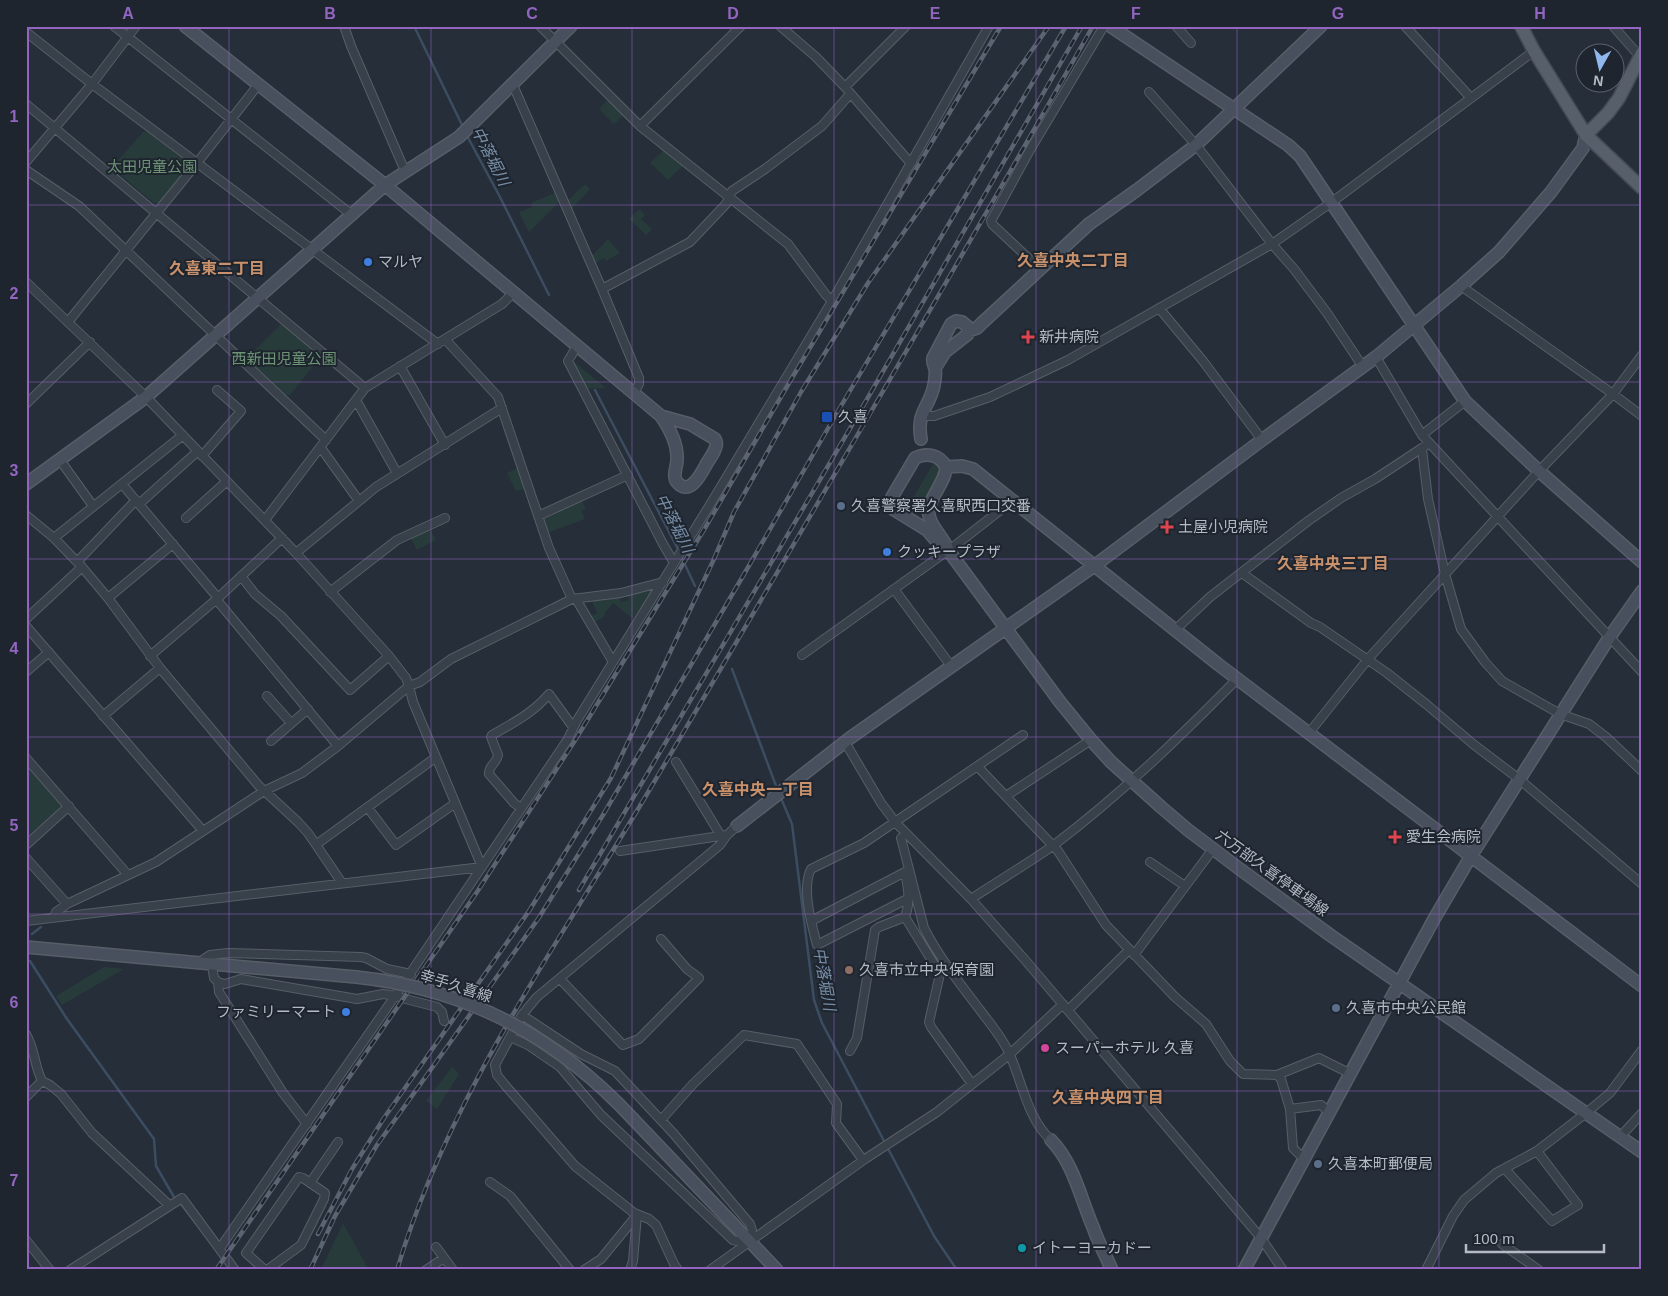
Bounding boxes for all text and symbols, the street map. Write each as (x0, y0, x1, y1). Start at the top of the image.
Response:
text: A (122, 5, 134, 22)
text: B (324, 5, 336, 22)
text: C (526, 5, 538, 22)
text: D (727, 5, 739, 22)
text: E (930, 5, 941, 22)
text: F (1131, 5, 1141, 22)
text: G (1332, 5, 1344, 22)
text: H (1534, 5, 1546, 22)
north arrow (1576, 42, 1626, 92)
text: N (1592, 72, 1604, 90)
text: 1 (10, 108, 19, 125)
water label: 中落堀川 (468, 124, 514, 190)
park label: 太田児童公園 (107, 158, 197, 175)
district label: 久喜中央二丁目 (1017, 252, 1129, 269)
place label: マルヤ (378, 253, 423, 270)
marker: マルヤ (362, 256, 374, 268)
district label: 久喜東二丁目 (169, 260, 265, 277)
text: 2 (10, 285, 19, 302)
place label: 新井病院 (1039, 328, 1099, 345)
marker: 新井病院 (1021, 330, 1035, 344)
park label: 西新田児童公園 (231, 350, 337, 367)
place label: 久喜 (838, 408, 868, 425)
marker: 久喜 (820, 410, 834, 424)
text: 3 (10, 462, 19, 479)
water label: 中落堀川 (652, 491, 698, 557)
place label: 久喜警察署久喜駅西口交番 (851, 497, 1031, 514)
marker: 久喜警察署久喜駅西口交番 (835, 500, 847, 512)
place label: 土屋小児病院 (1178, 518, 1268, 535)
marker: 土屋小児病院 (1160, 520, 1174, 534)
place label: クッキープラザ (897, 543, 1001, 560)
marker: クッキープラザ (881, 546, 893, 558)
district label: 久喜中央三丁目 (1277, 555, 1389, 572)
text: 4 (10, 640, 19, 657)
district label: 久喜中央一丁目 (702, 781, 814, 798)
text: 5 (10, 817, 19, 834)
street label: 六万部久喜停車場線 (1213, 826, 1332, 919)
place label: 愛生会病院 (1406, 828, 1481, 845)
marker: 愛生会病院 (1388, 830, 1402, 844)
water label: 中落堀川 (811, 946, 839, 1014)
place label: 久喜市立中央保育園 (859, 961, 994, 978)
marker: 久喜市立中央保育園 (843, 964, 855, 976)
street label: 幸手久喜線 (418, 966, 494, 1005)
text: 6 (10, 994, 19, 1011)
place label: 久喜市中央公民館 (1346, 999, 1466, 1016)
marker: 久喜市中央公民館 (1330, 1002, 1342, 1014)
place label: ファミリーマート (216, 1003, 336, 1020)
marker: ファミリーマート (340, 1006, 352, 1018)
place label: スーパーホテル 久喜 (1055, 1039, 1194, 1056)
marker: スーパーホテル 久喜 (1039, 1042, 1051, 1054)
district label: 久喜中央四丁目 (1052, 1089, 1164, 1106)
place label: 久喜本町郵便局 (1328, 1155, 1433, 1172)
marker: 久喜本町郵便局 (1312, 1158, 1324, 1170)
text: 7 (10, 1172, 19, 1189)
scale bar (1466, 1221, 1603, 1253)
text: 100 m (1473, 1230, 1515, 1247)
place label: イトーヨーカドー (1032, 1239, 1152, 1256)
marker: イトーヨーカドー (1016, 1242, 1028, 1254)

